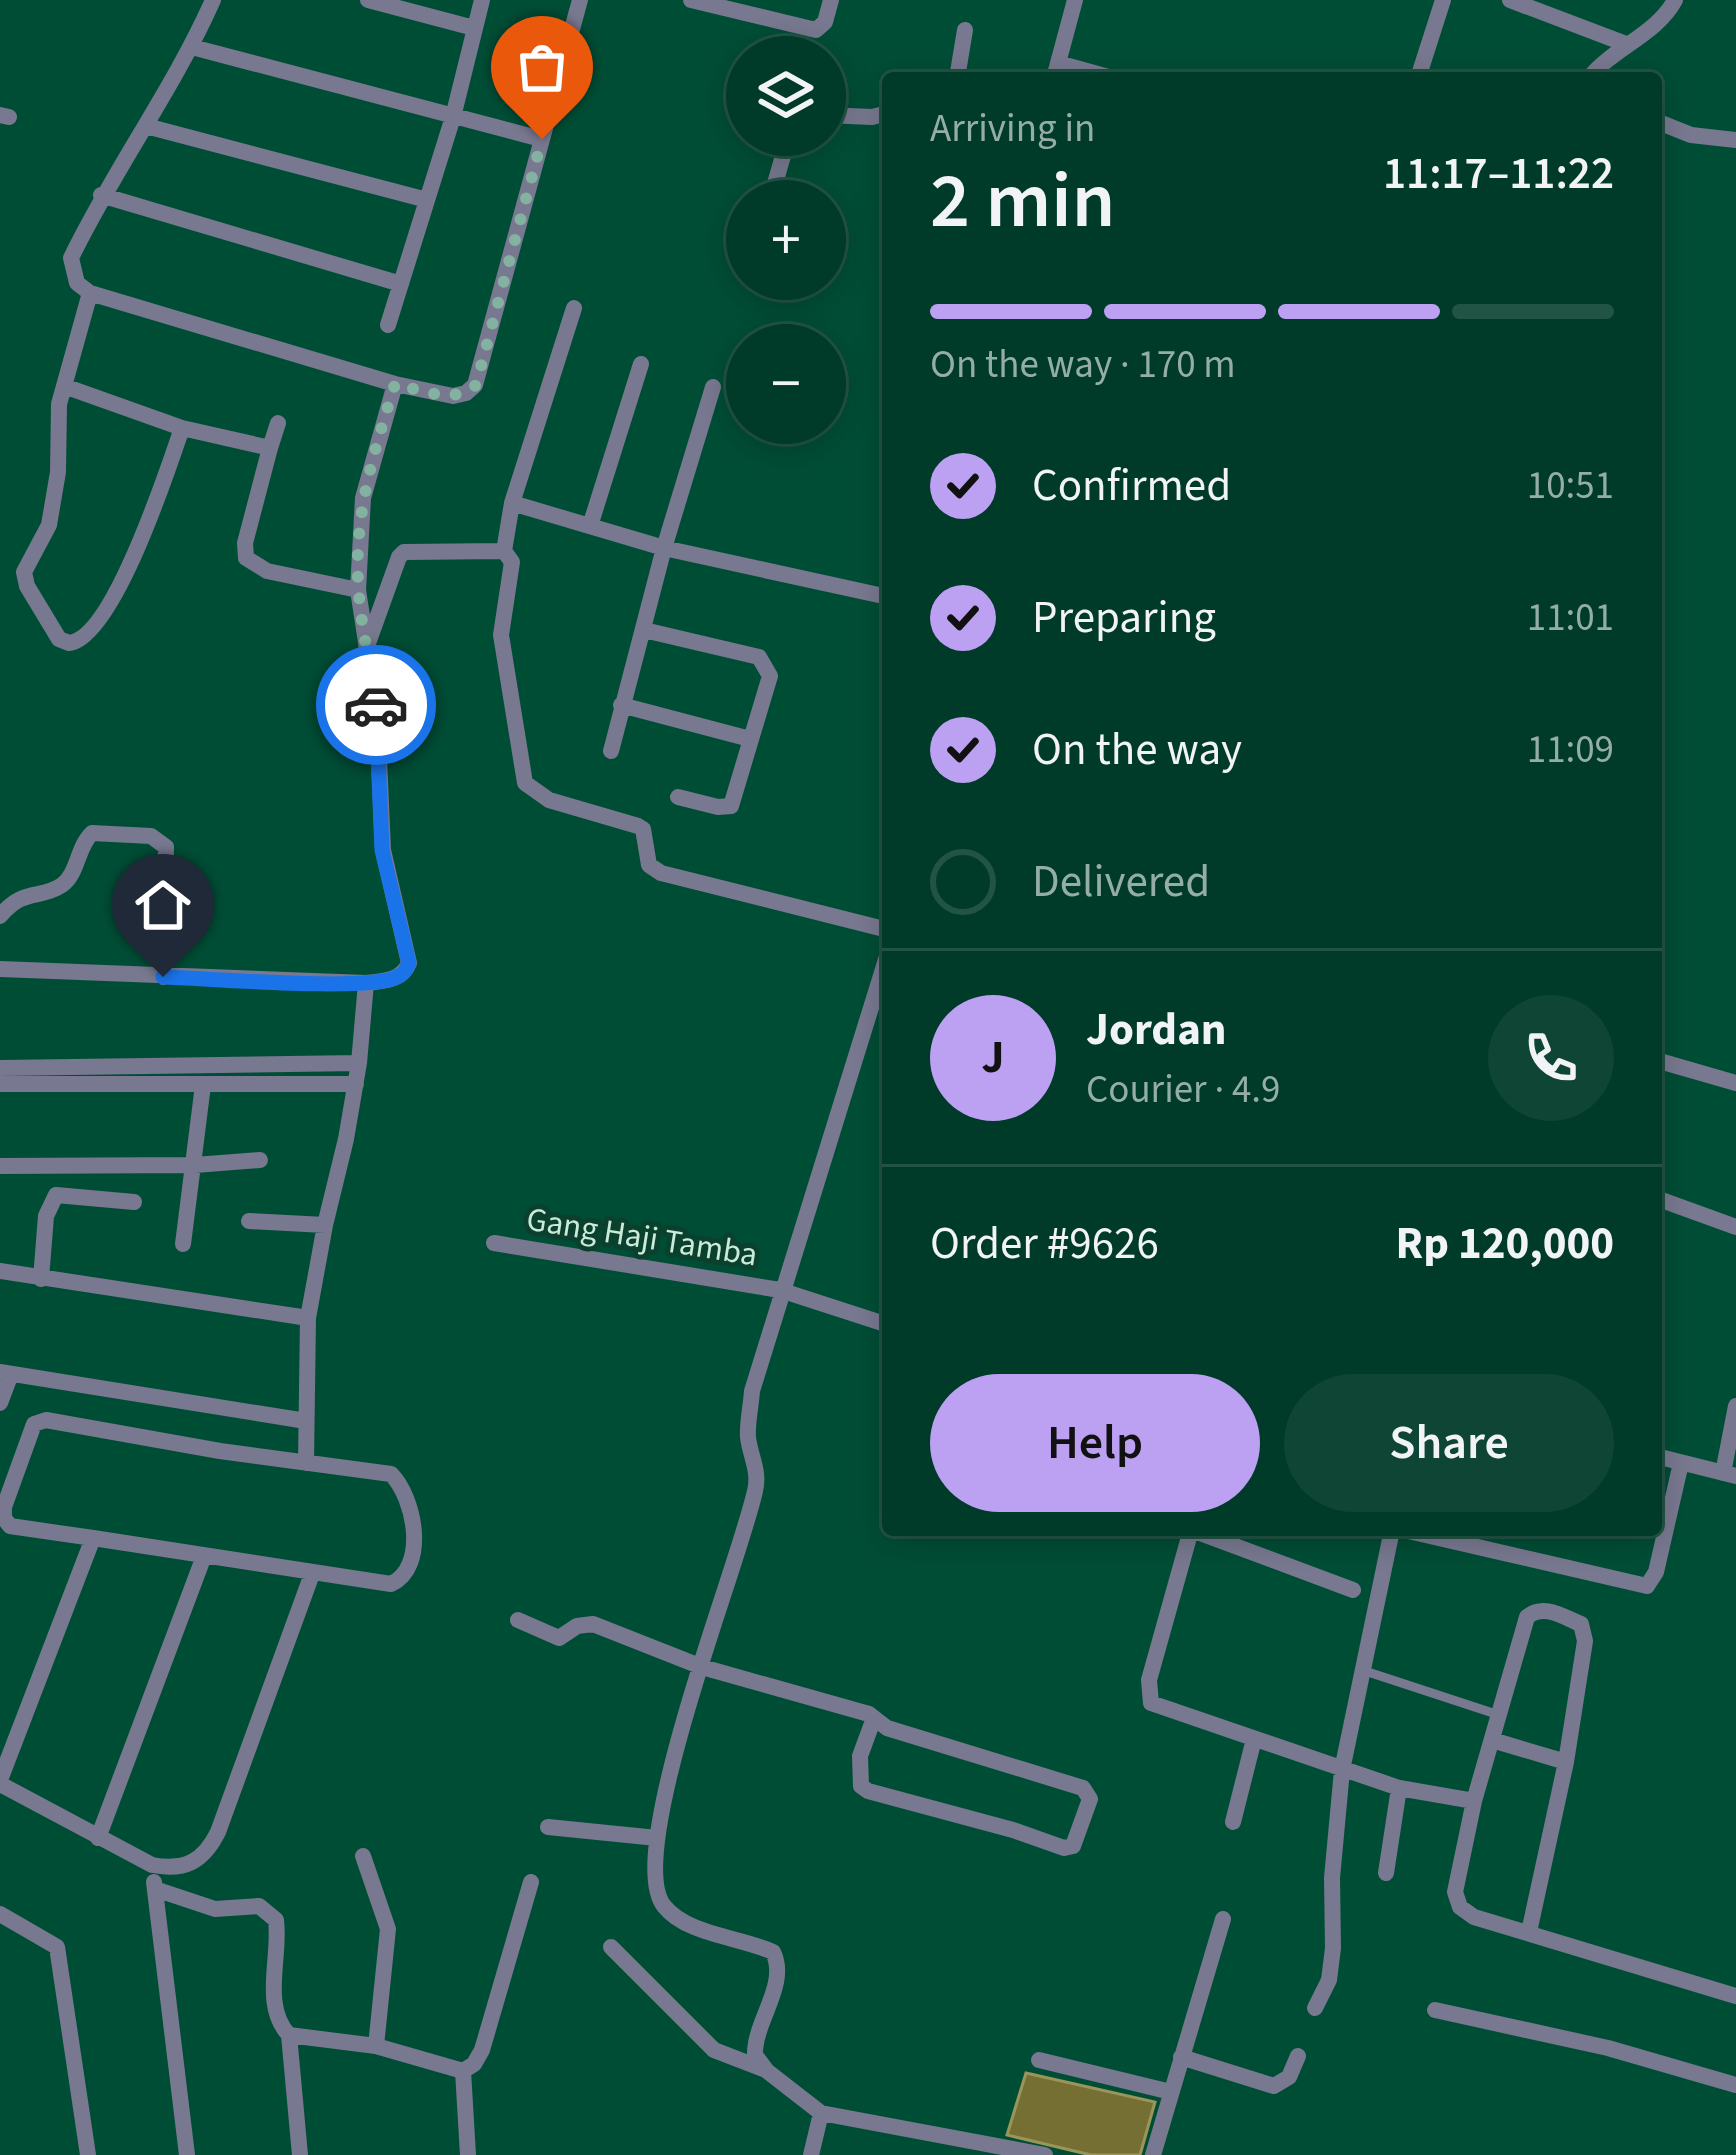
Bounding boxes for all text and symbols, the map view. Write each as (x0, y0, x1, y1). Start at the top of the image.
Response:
pin (491, 16, 593, 139)
icon: bag (509, 34, 575, 100)
map controls (726, 36, 846, 444)
button: layers (726, 36, 846, 156)
text: Arriving in (930, 101, 1095, 157)
text: 11:17–11:22 (1383, 142, 1614, 206)
text: 2 min (930, 146, 1115, 257)
button: + (726, 180, 846, 300)
button: − (726, 324, 846, 444)
text: On the way · 170 m (930, 337, 1236, 393)
icon: check (930, 453, 996, 519)
text: Confirmed (1032, 454, 1231, 518)
text: 10:51 (1527, 458, 1614, 514)
icon: check (930, 585, 996, 651)
text: Preparing (1032, 586, 1216, 650)
text: 11:01 (1527, 590, 1614, 646)
courier (316, 645, 436, 765)
icon: car (343, 672, 409, 738)
icon: check (930, 717, 996, 783)
text: On the way (1032, 718, 1242, 782)
text: 11:09 (1527, 722, 1614, 778)
text: Delivered (1032, 850, 1210, 914)
pin (112, 854, 214, 977)
icon: home (130, 872, 196, 938)
button: phone (1488, 995, 1614, 1121)
text: Jordan (1086, 998, 1227, 1062)
text: J (982, 1026, 1004, 1090)
text: Courier · 4.9 (1086, 1062, 1280, 1118)
street label: Gang Haji Tamba (523, 1196, 761, 1278)
text: Order #9626 (930, 1212, 1159, 1276)
text: Rp 120,000 (1396, 1212, 1614, 1276)
button: Help (930, 1374, 1260, 1512)
button: Share (1284, 1374, 1614, 1512)

